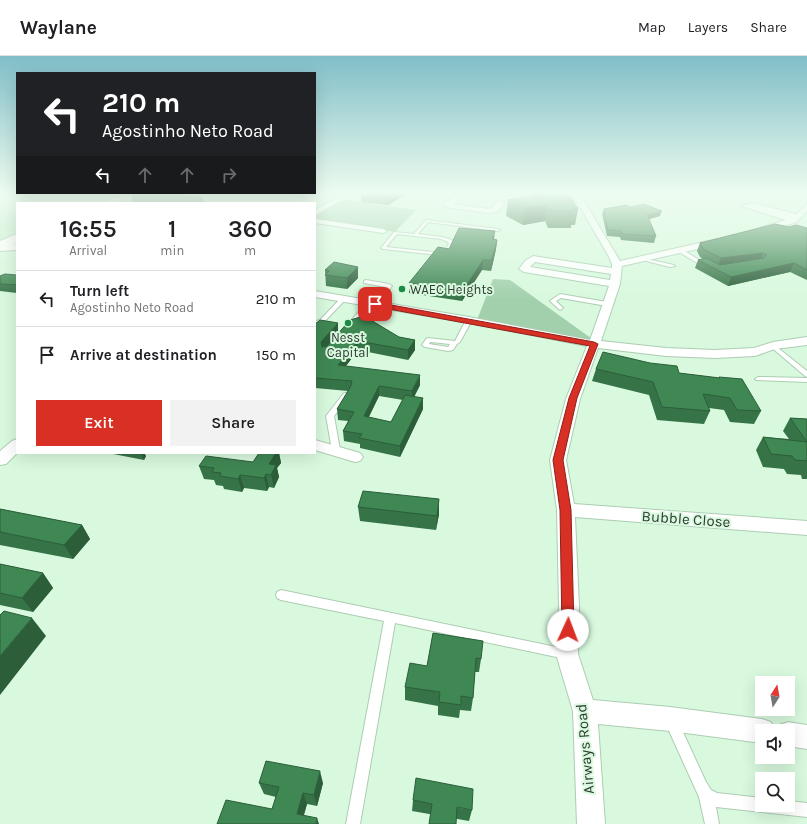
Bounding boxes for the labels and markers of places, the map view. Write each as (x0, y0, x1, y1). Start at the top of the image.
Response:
place label: WAEC Heights (410, 282, 493, 297)
marker: WAEC Heights (397, 284, 407, 294)
pin (358, 287, 392, 321)
marker: Nesst Capital (343, 318, 353, 328)
place label: Nesst Capital (327, 330, 369, 360)

